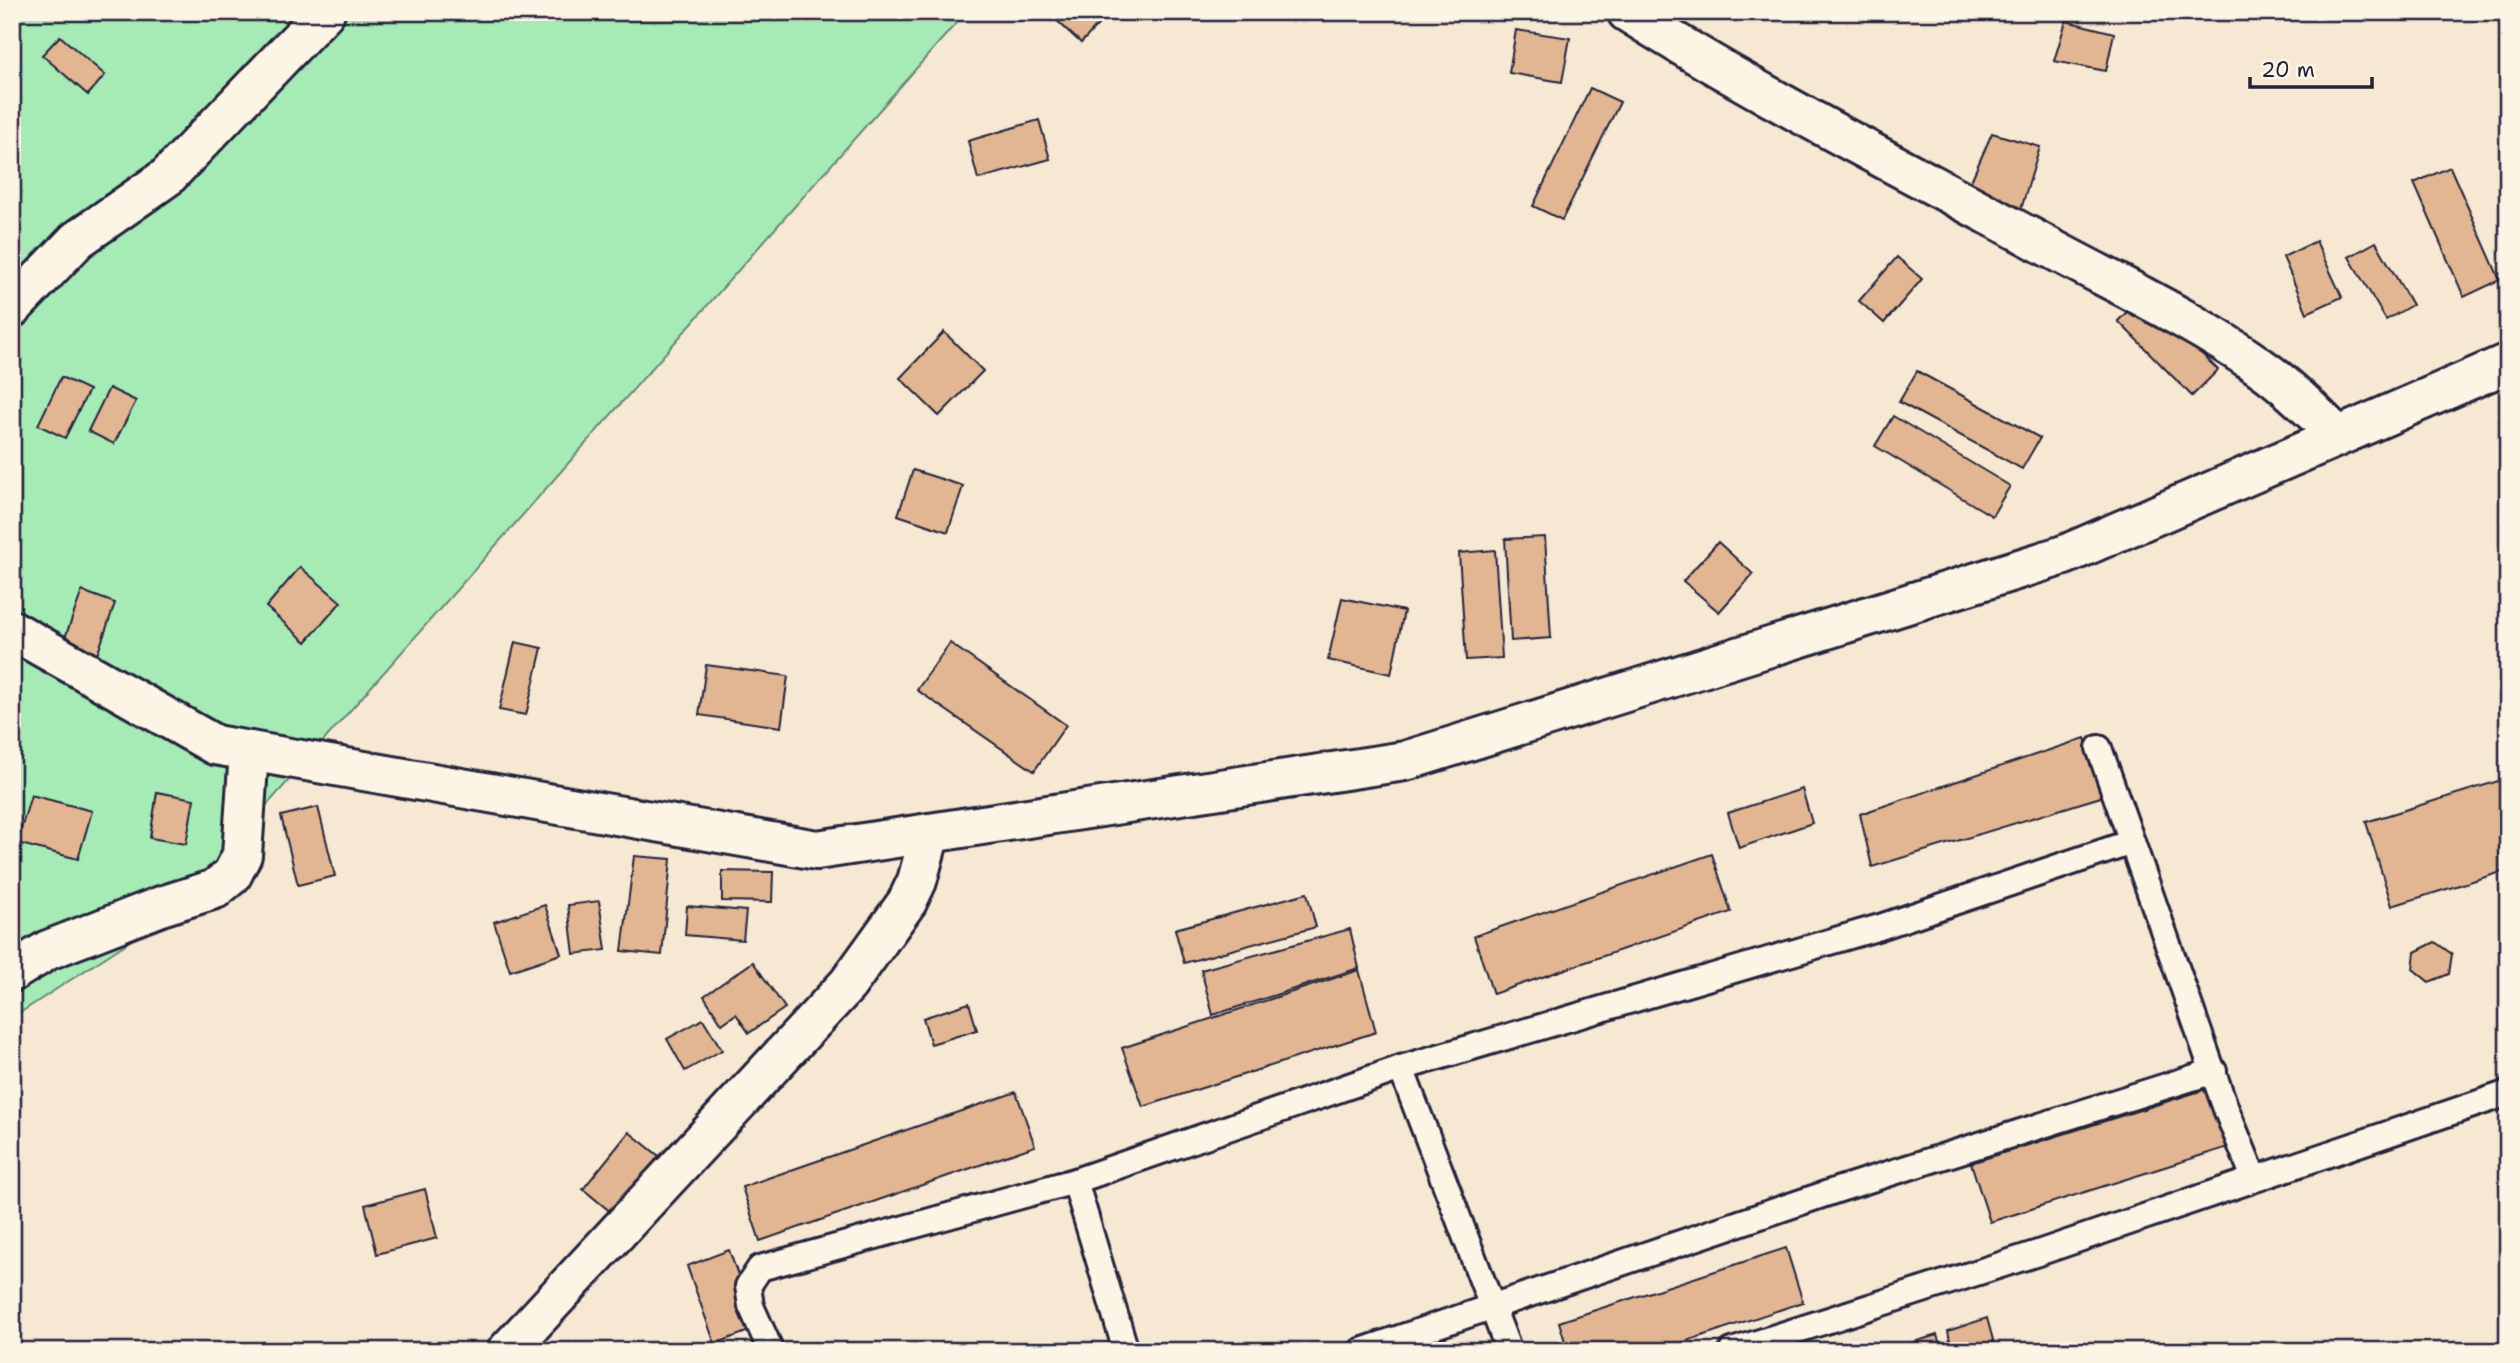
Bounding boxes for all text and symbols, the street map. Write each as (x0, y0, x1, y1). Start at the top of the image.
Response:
scale bar (2250, 46, 2373, 90)
text: 20 m (2261, 56, 2315, 84)

